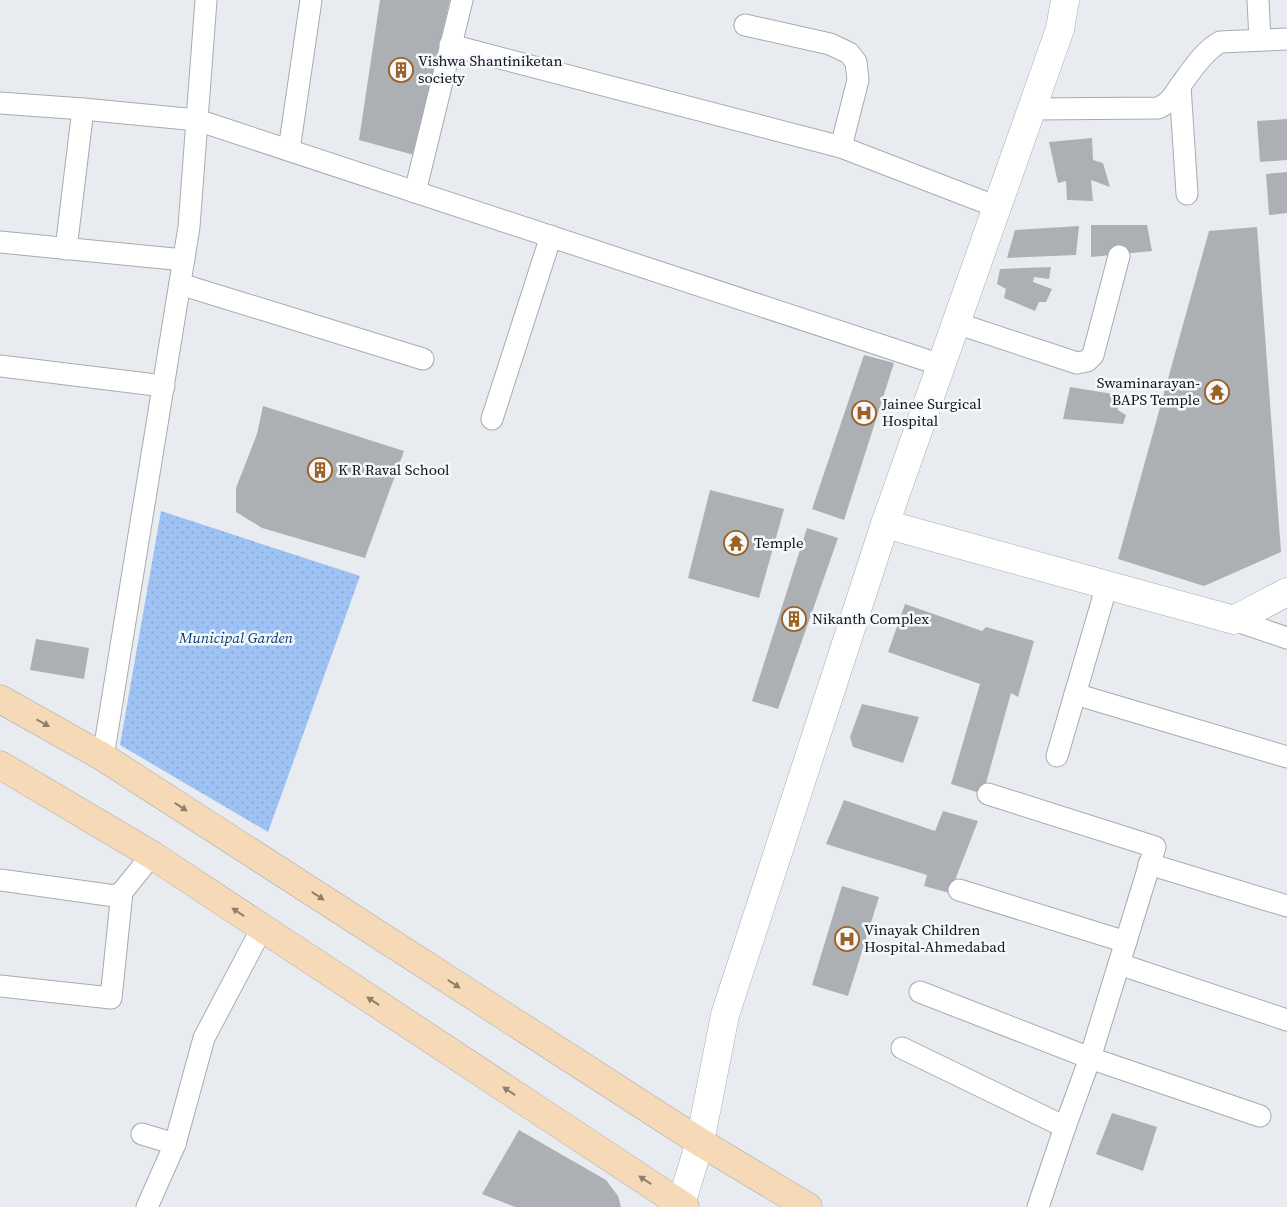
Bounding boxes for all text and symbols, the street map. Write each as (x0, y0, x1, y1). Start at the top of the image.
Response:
place label: Vishwa Shantiniketan society (418, 50, 563, 88)
building icon: Vishwa Shantiniketan society (388, 57, 414, 83)
place label: Swaminarayan- BAPS Temple (1097, 372, 1200, 410)
temple icon: Swaminarayan- BAPS Temple (1204, 379, 1230, 405)
place label: Jainee Surgical Hospital (881, 393, 982, 431)
hospital icon: Jainee Surgical Hospital (851, 400, 877, 426)
building icon: K R Raval School (307, 457, 333, 483)
place label: K R Raval School (338, 459, 450, 480)
temple icon: Temple (723, 530, 749, 556)
place label: Temple (754, 532, 804, 553)
building icon: Nikanth Complex (781, 606, 807, 632)
place label: Nikanth Complex (812, 608, 929, 629)
park label: Municipal Garden (178, 627, 294, 648)
one-way arrow (35, 719, 50, 727)
one-way arrow (175, 803, 188, 812)
one-way arrow (311, 891, 324, 901)
one-way arrow (231, 907, 245, 917)
place label: Vinayak Children Hospital-Ahmedabad (864, 919, 1006, 957)
hospital icon: Vinayak Children Hospital-Ahmedabad (834, 926, 860, 952)
one-way arrow (447, 980, 461, 989)
one-way arrow (367, 997, 380, 1006)
one-way arrow (502, 1086, 516, 1096)
one-way arrow (638, 1176, 651, 1185)

